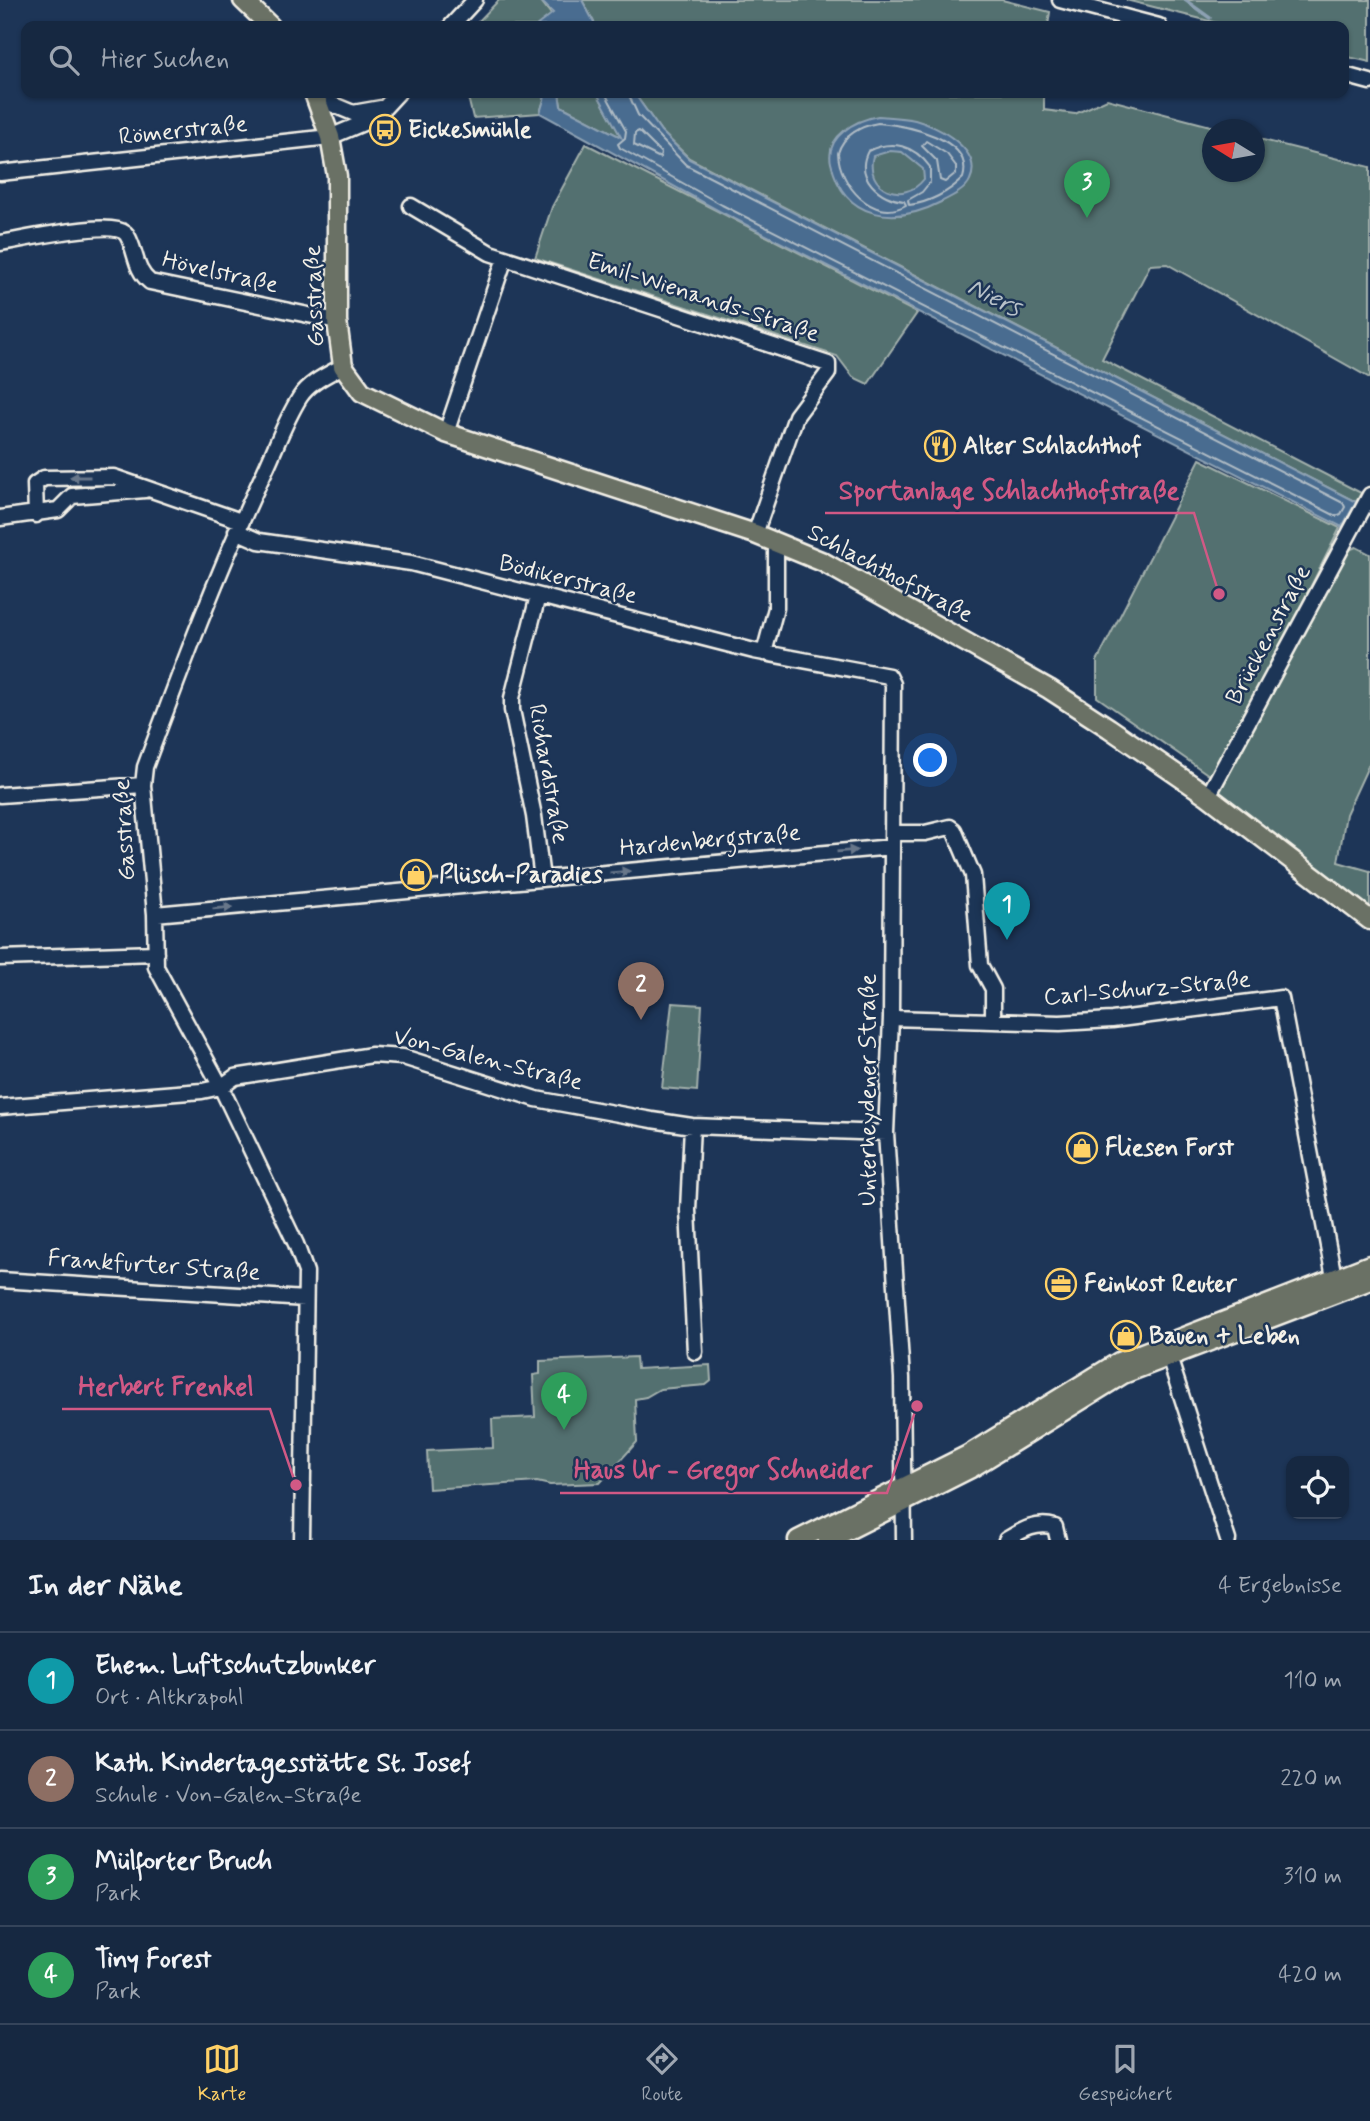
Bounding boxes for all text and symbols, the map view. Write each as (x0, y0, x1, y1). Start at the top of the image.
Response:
search box (21, 21, 1349, 98)
icon: search (45, 41, 83, 79)
text: Hier suchen (101, 43, 229, 77)
street label: Römerstraße (117, 109, 249, 153)
bus stop icon: Eickesmühle (368, 113, 402, 147)
place label: Eickesmühle (408, 115, 532, 146)
north arrow (1202, 119, 1265, 182)
pin: 3 (1064, 160, 1110, 218)
street label: Gasstraße (298, 244, 332, 347)
street label: Hövelstraße (159, 245, 281, 301)
street label: Emil-Wienands-Straße (583, 246, 823, 350)
water label: Niers (961, 270, 1029, 327)
restaurant icon: Alter Schlachthof (923, 429, 957, 463)
place label: Alter Schlachthof (963, 431, 1142, 462)
callout: Sportanlage Schlachthofstraße (825, 466, 1194, 513)
one-way arrow (69, 471, 91, 483)
text: Sportanlage Schlachthofstraße (839, 475, 1179, 510)
street label: Schlachthofstraße (802, 517, 978, 631)
street label: Bödikerstraße (496, 548, 641, 612)
street label: Brückenstraße (1219, 560, 1319, 710)
street label: Richardstraße (520, 702, 576, 846)
your location (913, 743, 947, 777)
street label: Gasstraße (107, 778, 143, 882)
street label: Hardenbergstraße (618, 818, 802, 867)
one-way arrow (836, 845, 858, 856)
shop icon: Plüsch-Paradies (399, 858, 433, 892)
place label: Plüsch-Paradies (439, 860, 603, 891)
one-way arrow (609, 866, 631, 877)
pin: 1 (984, 882, 1030, 940)
one-way arrow (212, 902, 234, 913)
pin: 2 (618, 962, 664, 1020)
street label: Carl-Schurz-Straße (1042, 964, 1252, 1013)
street label: Unterheydener Straße (853, 974, 884, 1206)
street label: Von-Galen-Straße (390, 1021, 586, 1099)
shop icon: Fliesen Forst (1065, 1131, 1099, 1165)
place label: Fliesen Forst (1105, 1133, 1235, 1164)
street label: Frankfurter Straße (47, 1243, 261, 1289)
office icon: Feinkost Reuter (1044, 1267, 1078, 1301)
place label: Feinkost Reuter (1084, 1269, 1238, 1300)
shop icon: Bauen + Leben (1109, 1319, 1143, 1353)
place label: Bauen + Leben (1149, 1321, 1300, 1352)
callout: Herbert Frenkel (62, 1362, 270, 1409)
text: Herbert Frenkel (78, 1371, 254, 1405)
pin: 4 (541, 1372, 587, 1430)
callout: Haus Ur - Gregor Schneider (560, 1446, 887, 1493)
text: Haus Ur - Gregor Schneider (574, 1454, 874, 1491)
map controls (1286, 1456, 1349, 1519)
button: locate (1286, 1456, 1349, 1519)
text: In der Nähe (28, 1566, 183, 1605)
text: 4 Ergebnisse (1218, 1571, 1342, 1601)
text: Ehem. Luftschutzbunker (95, 1649, 376, 1683)
text: 1 (46, 1666, 56, 1696)
text: 110 m (1283, 1666, 1342, 1696)
text: Ort · Altkrapohl (95, 1683, 244, 1713)
text: Kath. Kindertagesstätte St. Josef (95, 1747, 471, 1781)
text: 2 (45, 1764, 57, 1794)
text: 220 m (1280, 1764, 1342, 1794)
text: Schule · Von-Galen-Straße (95, 1781, 362, 1811)
text: Mülforter Bruch (95, 1845, 272, 1879)
text: 3 (46, 1862, 56, 1892)
text: 310 m (1283, 1862, 1342, 1892)
text: Park (95, 1879, 141, 1909)
text: Tiny Forest (95, 1943, 211, 1977)
text: 4 (44, 1960, 58, 1990)
text: 420 m (1278, 1960, 1342, 1990)
text: Park (95, 1977, 141, 2007)
tab: Karte (198, 2040, 246, 2107)
tab: Route (642, 2040, 683, 2107)
tab: Gespeichert (1078, 2040, 1172, 2107)

